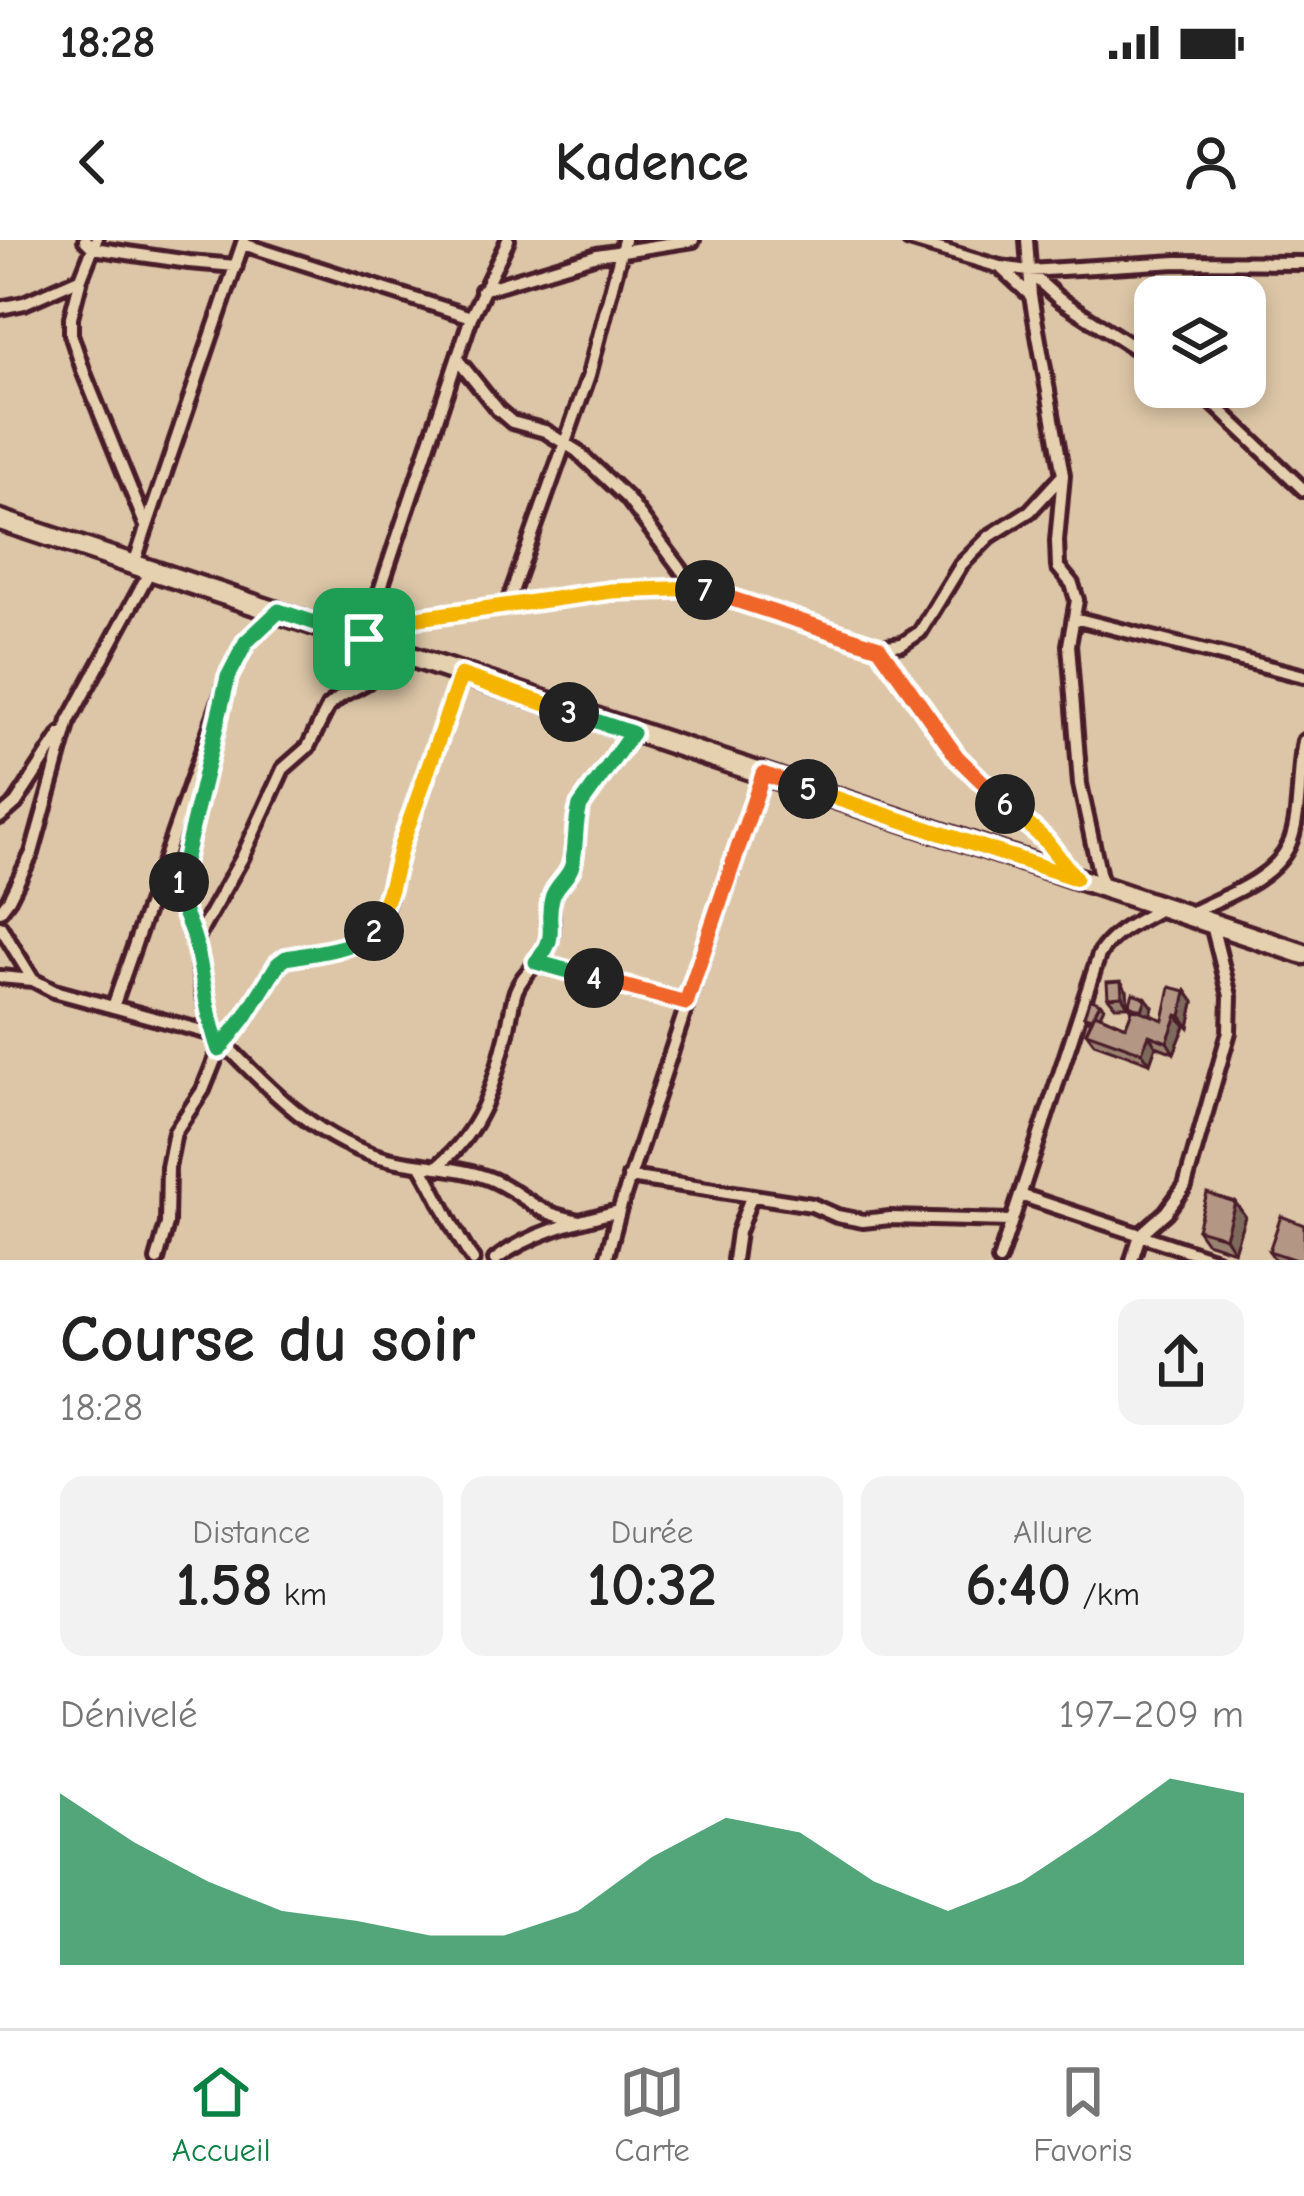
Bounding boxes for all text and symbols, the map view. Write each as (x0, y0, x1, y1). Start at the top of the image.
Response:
text: 18:28 (60, 16, 156, 68)
icon: back (60, 129, 126, 195)
icon: person (1178, 129, 1244, 195)
text: Kadence (555, 131, 749, 194)
map controls (1134, 276, 1266, 408)
button: layers (1134, 276, 1266, 408)
pin: 7 (675, 560, 735, 620)
text: 7 (698, 571, 712, 609)
pin (313, 588, 415, 690)
icon: arrive (331, 606, 397, 672)
pin: 3 (539, 682, 599, 742)
text: 3 (561, 693, 577, 731)
pin: 5 (778, 759, 838, 819)
text: 5 (799, 770, 817, 808)
pin: 6 (975, 774, 1035, 834)
text: 6 (996, 785, 1014, 823)
pin: 1 (149, 852, 209, 912)
text: 1 (173, 863, 185, 901)
pin: 2 (344, 901, 404, 961)
text: 2 (366, 912, 382, 950)
pin: 4 (564, 948, 624, 1008)
text: 4 (586, 959, 602, 997)
button: share (1118, 1299, 1244, 1425)
text: Course du soir (60, 1302, 475, 1378)
text: 18:28 (60, 1385, 143, 1430)
text: Distance (192, 1513, 310, 1551)
text: Durée (611, 1513, 693, 1551)
text: Allure (1013, 1513, 1092, 1551)
text: 1.58 (176, 1551, 273, 1620)
text: 10:32 (587, 1551, 717, 1620)
text: 6:40 (965, 1551, 1071, 1620)
text: km (273, 1575, 327, 1613)
text: /km (1071, 1575, 1140, 1613)
text: Dénivelé (60, 1692, 198, 1737)
text: 197–209 m (1059, 1692, 1244, 1737)
tab: Accueil (172, 2059, 271, 2169)
tab: Carte (614, 2059, 690, 2169)
tab: Favoris (1033, 2059, 1132, 2169)

